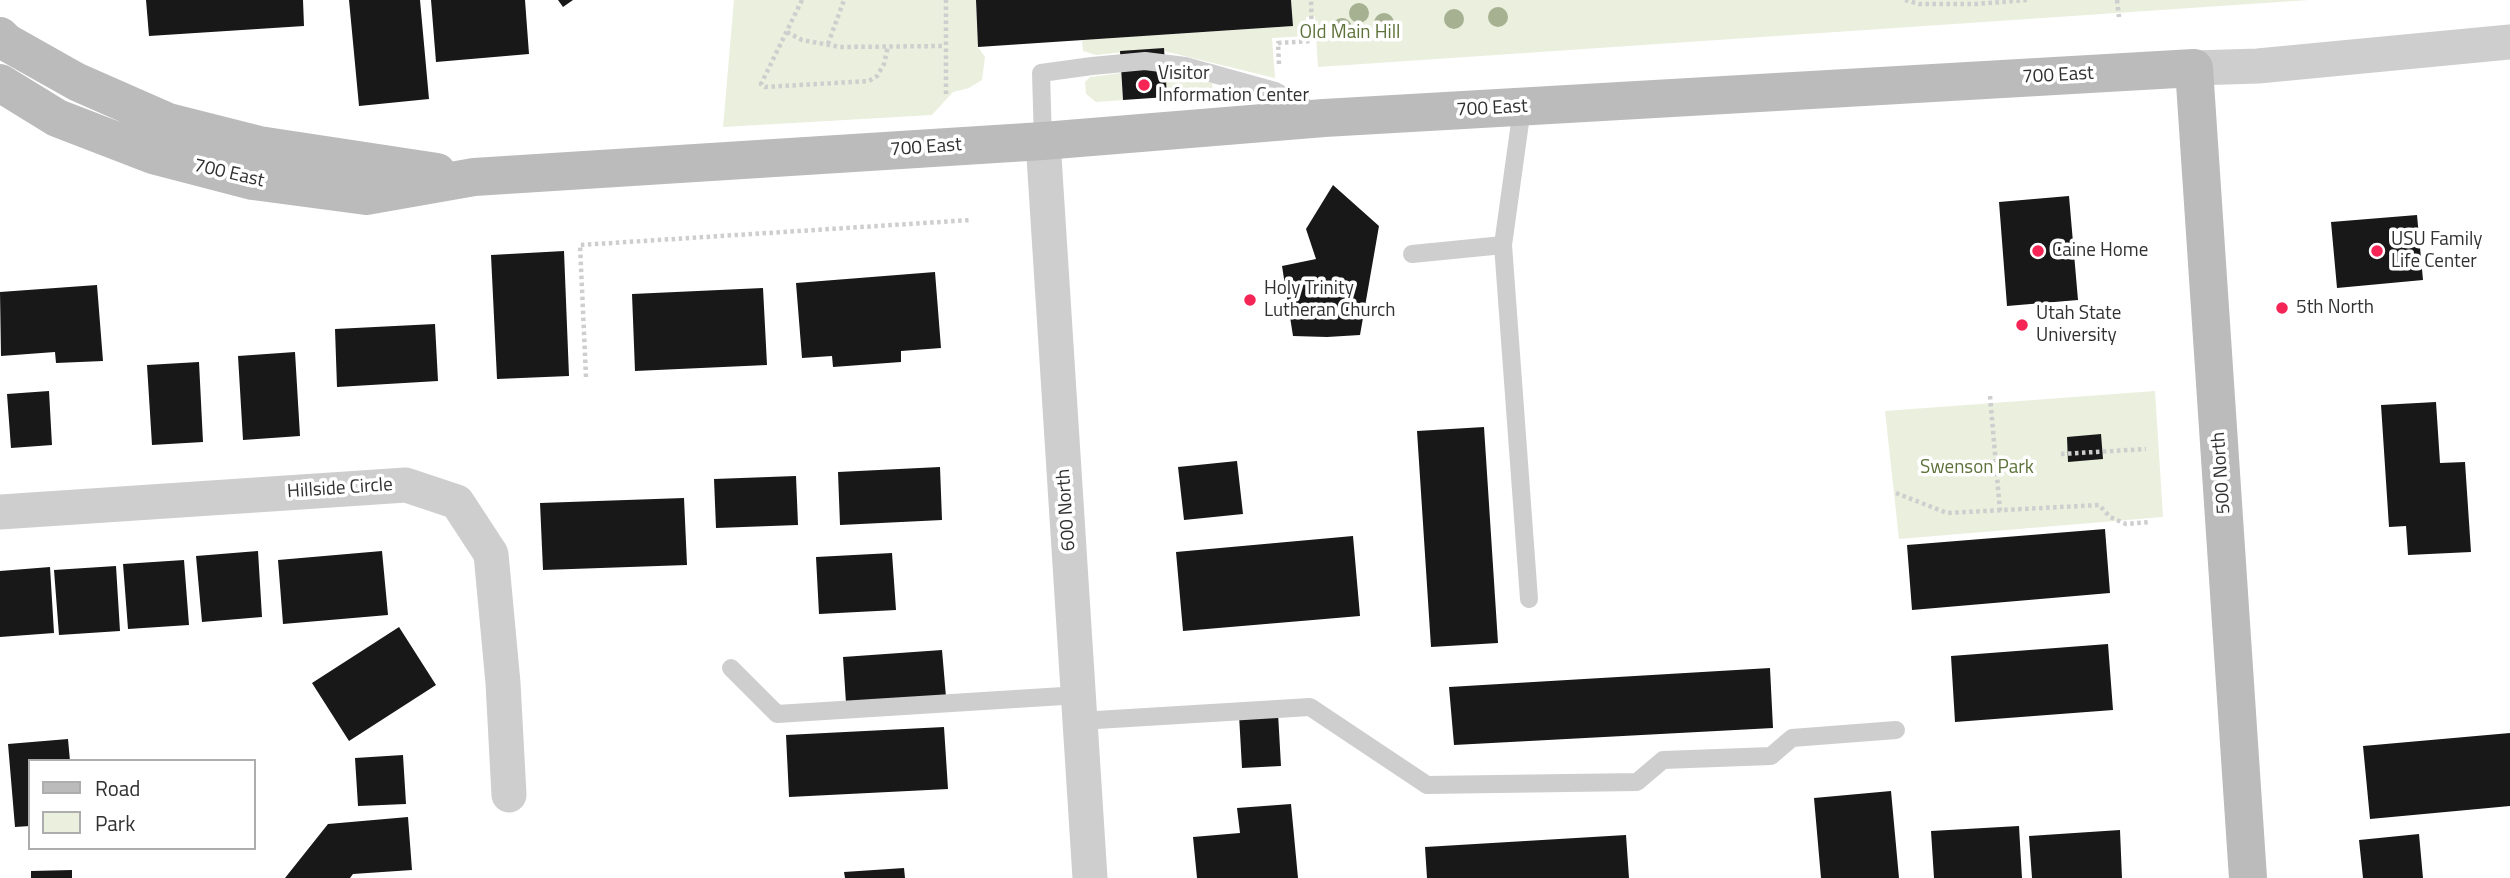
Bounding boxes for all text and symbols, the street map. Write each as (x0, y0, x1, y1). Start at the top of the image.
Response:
park label: Old Main Hill (1300, 22, 1400, 44)
place label: Visitor Information Center (1158, 63, 1309, 107)
street label: 700 East (2022, 63, 2094, 89)
marker: Visitor Information Center (1136, 77, 1152, 93)
street label: 700 East (1456, 96, 1528, 122)
street label: 700 East (889, 134, 963, 162)
street label: 700 East (192, 155, 266, 193)
place label: USU Family Life Center (2391, 229, 2482, 273)
place label: Caine Home (2052, 240, 2148, 262)
marker: Caine Home (2030, 243, 2046, 259)
marker: USU Family Life Center (2369, 243, 2385, 259)
place label: Holy Trinity Lutheran Church (1264, 278, 1396, 322)
marker: Holy Trinity Lutheran Church (1242, 292, 1258, 308)
place label: 5th North (2296, 297, 2374, 319)
marker: 5th North (2274, 300, 2290, 316)
place label: Utah State University (2036, 303, 2121, 347)
marker: Utah State University (2014, 317, 2030, 333)
street label: 500 North (2208, 431, 2236, 515)
park label: Swenson Park (1920, 457, 2034, 479)
street label: 600 North (1053, 468, 1081, 552)
street label: Hillside Circle (286, 474, 394, 504)
legend (28, 759, 256, 850)
text: Road (95, 772, 140, 804)
text: Park (95, 807, 135, 839)

